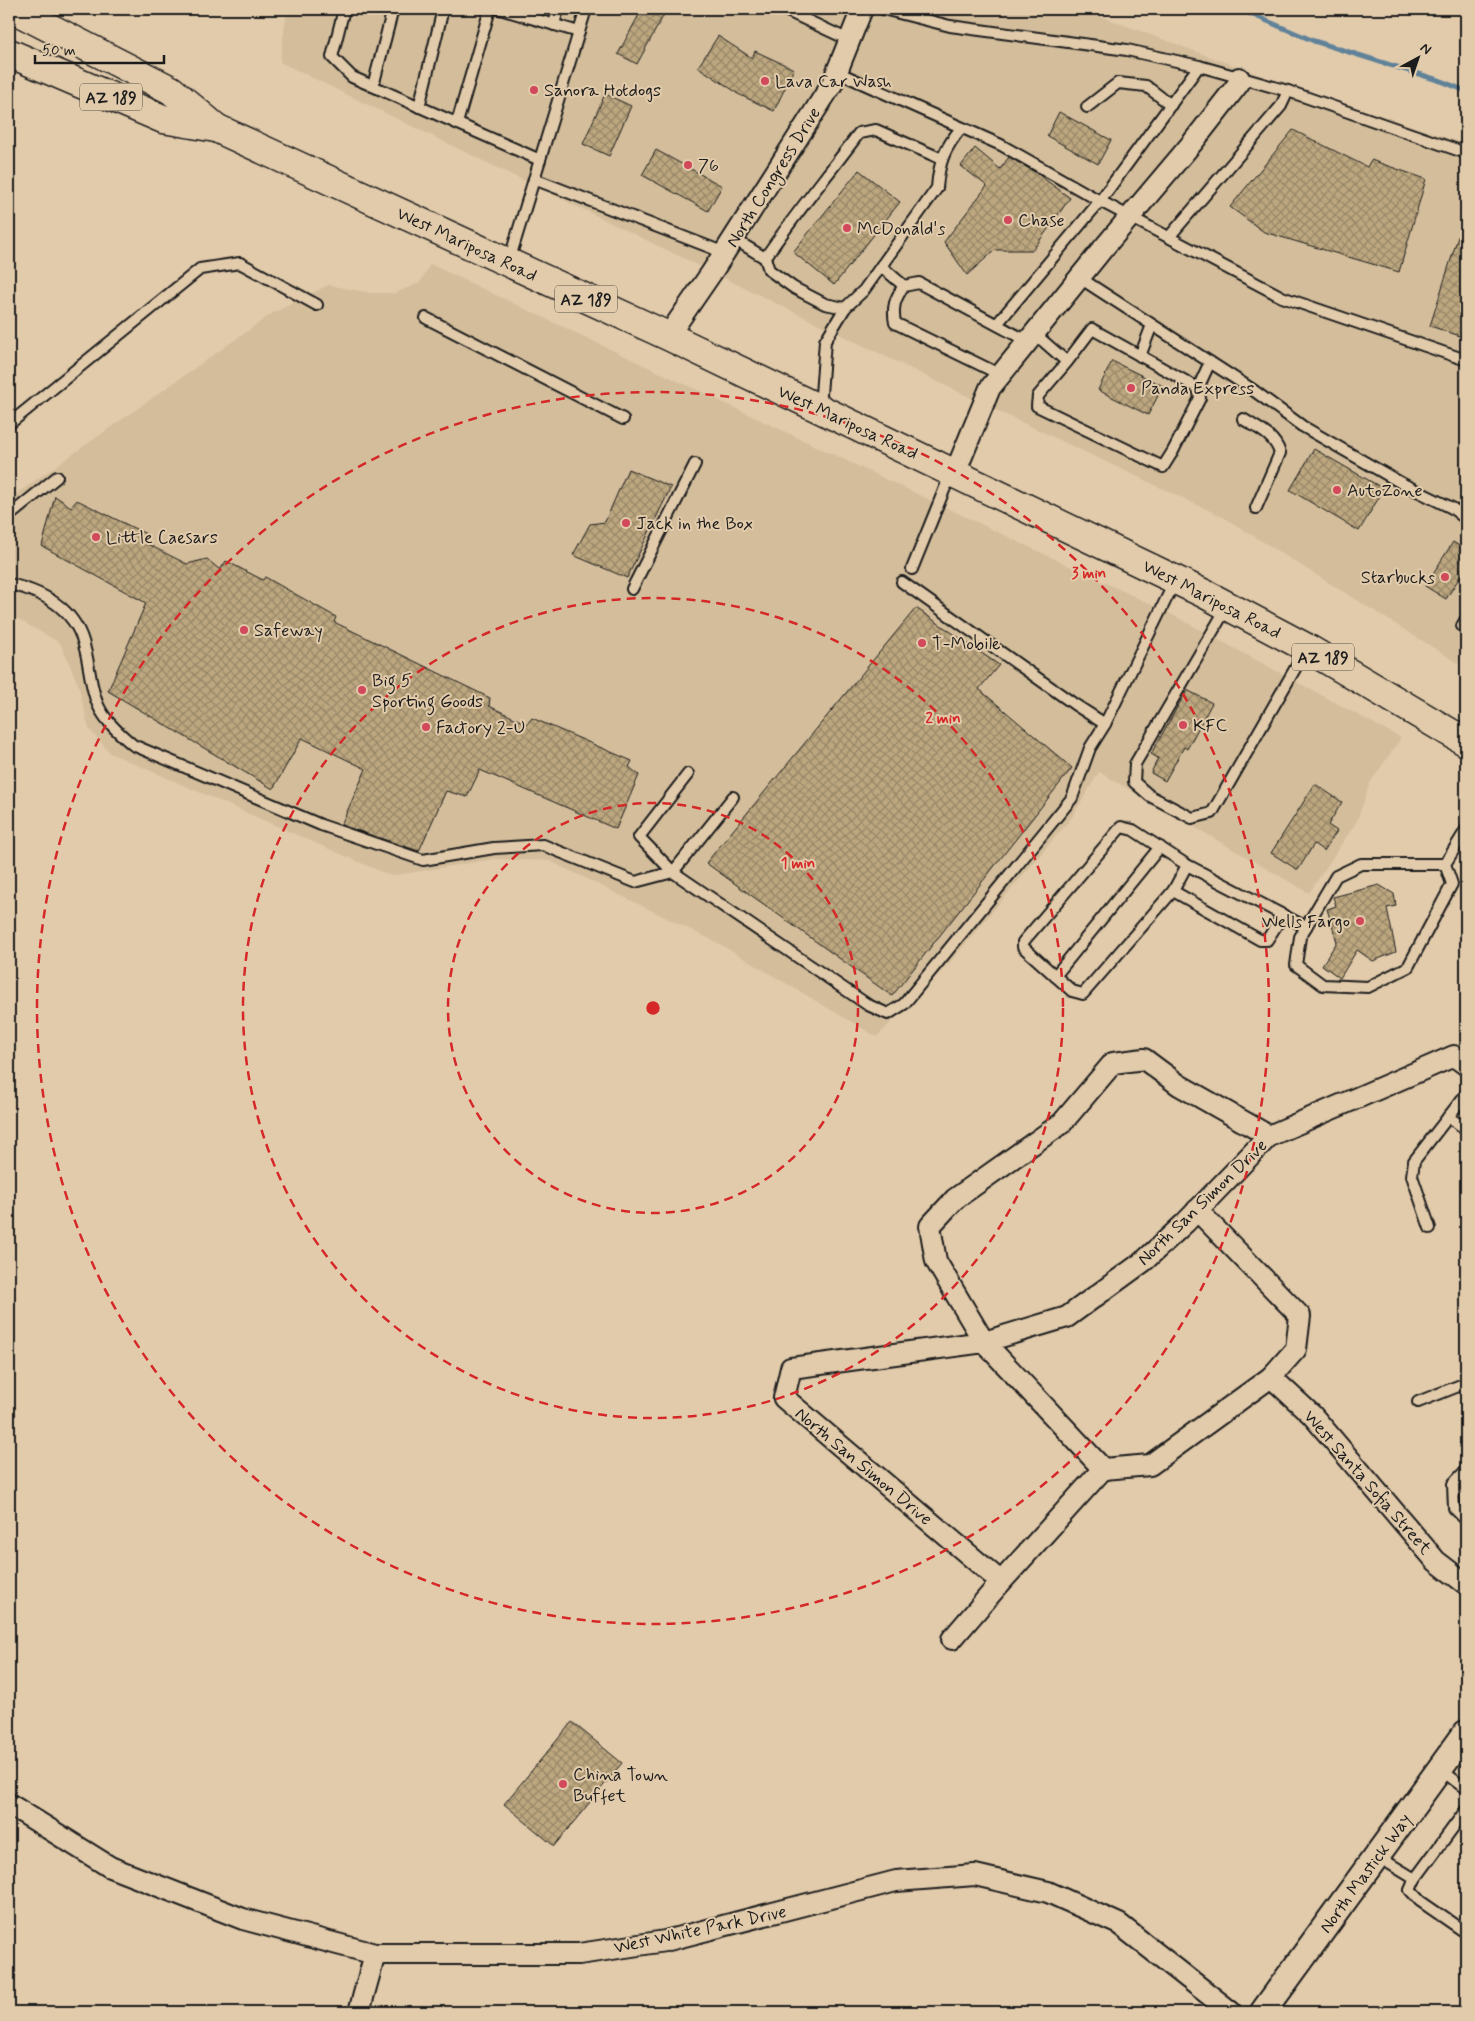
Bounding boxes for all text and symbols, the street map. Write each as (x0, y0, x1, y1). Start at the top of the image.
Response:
scale bar (35, 32, 164, 64)
north arrow (1392, 32, 1442, 82)
text: N (1416, 39, 1435, 59)
text: 50 m (42, 41, 76, 61)
place label: Lava Car Wash (775, 70, 892, 94)
marker: Lava Car Wash (759, 75, 771, 87)
place label: Sanora Hotdogs (544, 79, 661, 103)
road number: AZ 189 (80, 84, 142, 110)
marker: Sanora Hotdogs (528, 84, 540, 96)
street label: North Congress Drive (721, 103, 828, 253)
place label: 76 (698, 154, 719, 178)
marker: 76 (682, 159, 694, 171)
street label: West Mariposa Road (393, 202, 541, 288)
place label: Chase (1018, 209, 1065, 233)
marker: Chase (1002, 214, 1014, 226)
place label: McDonald's (857, 217, 945, 241)
marker: McDonald's (841, 222, 853, 234)
road number: AZ 189 (555, 286, 617, 312)
place label: Panda Express (1141, 377, 1254, 401)
street label: West Mariposa Road (774, 380, 922, 466)
marker: Panda Express (1125, 382, 1137, 394)
place label: AutoZone (1347, 479, 1423, 503)
marker: AutoZone (1331, 484, 1343, 496)
place label: Jack in the Box (636, 512, 753, 536)
marker: Jack in the Box (620, 517, 632, 529)
place label: Little Caesars (106, 526, 218, 550)
marker: Little Caesars (90, 531, 102, 543)
street label: West Mariposa Road (1138, 555, 1285, 645)
text: 3 min (1072, 564, 1106, 584)
place label: Starbucks (1361, 566, 1435, 590)
marker: Starbucks (1439, 571, 1451, 583)
place label: Safeway (254, 619, 323, 643)
marker: Safeway (238, 624, 250, 636)
place label: T-Mobile (932, 632, 1000, 656)
marker: T-Mobile (916, 637, 928, 649)
road number: AZ 189 (1292, 644, 1354, 670)
place label: Big 5 Sporting Goods (372, 669, 483, 716)
marker: Big 5 Sporting Goods (356, 684, 368, 696)
text: 2 min (925, 709, 961, 729)
place label: KFC (1193, 714, 1227, 738)
place label: Factory 2-U (436, 716, 525, 740)
marker: KFC (1177, 719, 1189, 731)
marker: Factory 2-U (420, 721, 432, 733)
text: 1 min (781, 854, 815, 874)
place label: Wells Fargo (1262, 910, 1350, 934)
marker: Wells Fargo (1354, 915, 1366, 927)
centre of rings (644, 999, 662, 1017)
street label: North San Simon Drive (1132, 1134, 1273, 1271)
street label: North San Simon Drive (790, 1402, 937, 1531)
street label: West Santa Sofia Street (1298, 1405, 1437, 1560)
place label: China Town Buffet (573, 1763, 668, 1808)
marker: China Town Buffet (557, 1778, 569, 1790)
street label: North Mastick Way (1314, 1809, 1417, 1938)
street label: West White Park Drive (612, 1900, 789, 1960)

